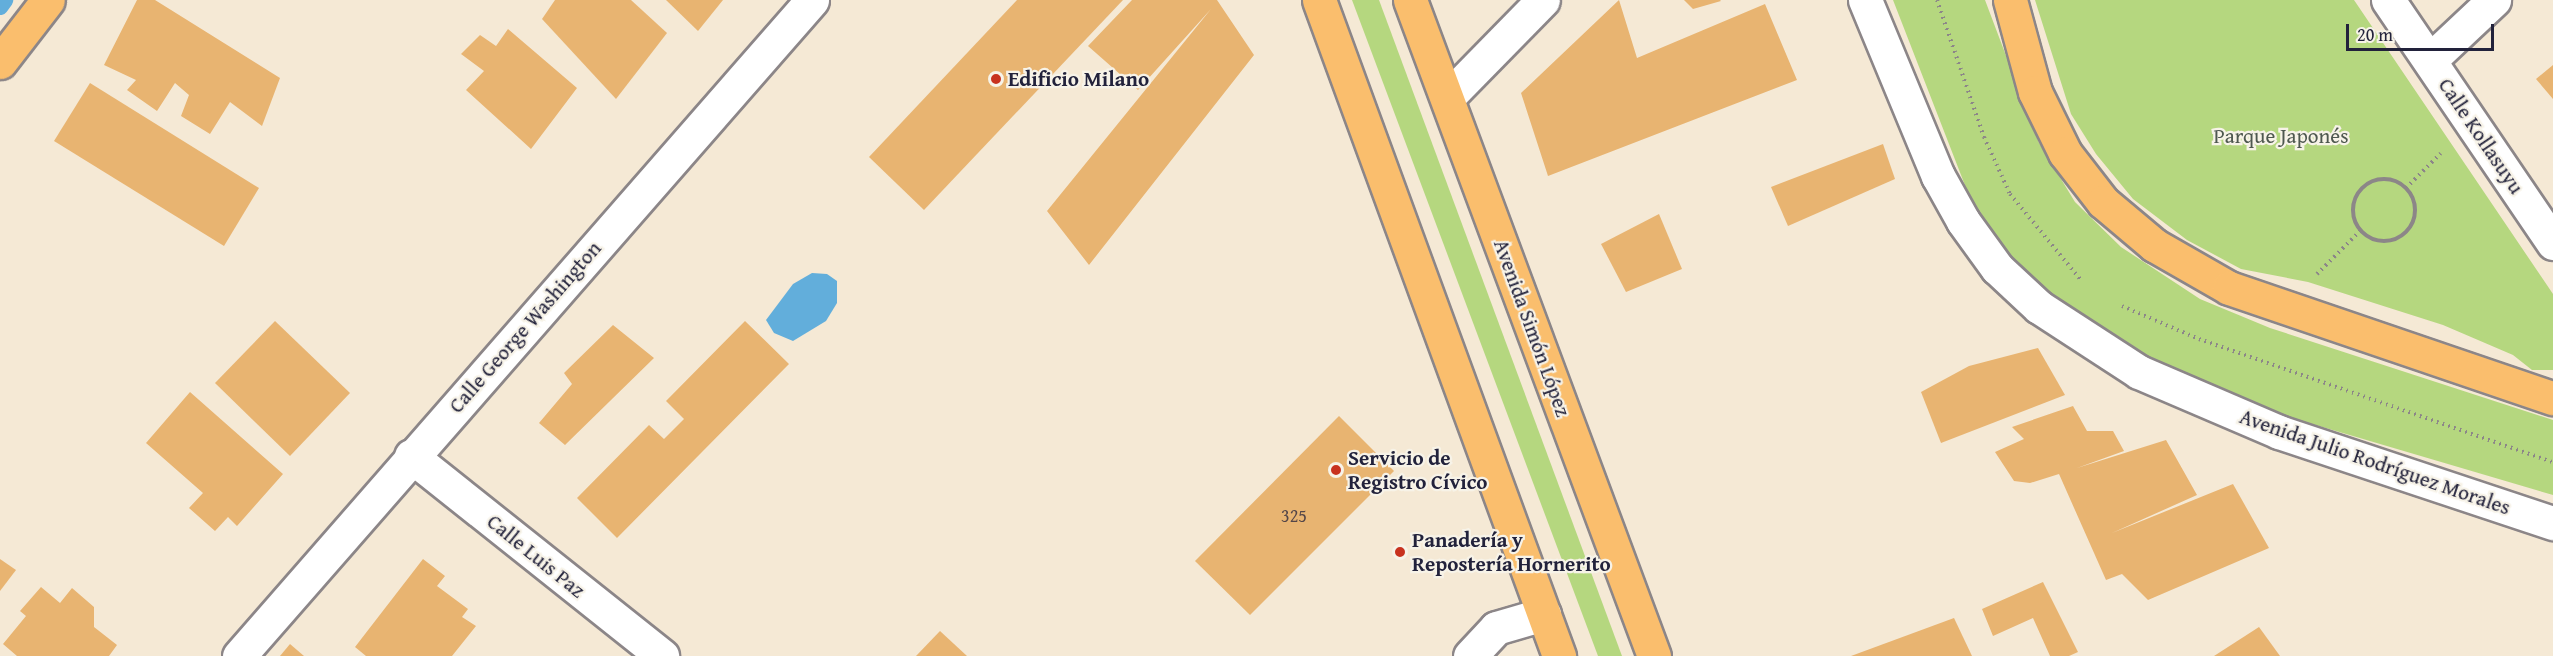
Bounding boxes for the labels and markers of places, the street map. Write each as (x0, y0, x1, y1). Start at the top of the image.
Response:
place label: Edificio Milano (1008, 66, 1149, 92)
marker: Edificio Milano (989, 72, 1003, 86)
place label: Servicio de Registro Cívico (1348, 445, 1488, 495)
marker: Servicio de Registro Cívico (1329, 463, 1343, 477)
place label: Panadería y Repostería Hornerito (1412, 527, 1611, 577)
marker: Panadería y Repostería Hornerito (1393, 545, 1407, 559)

